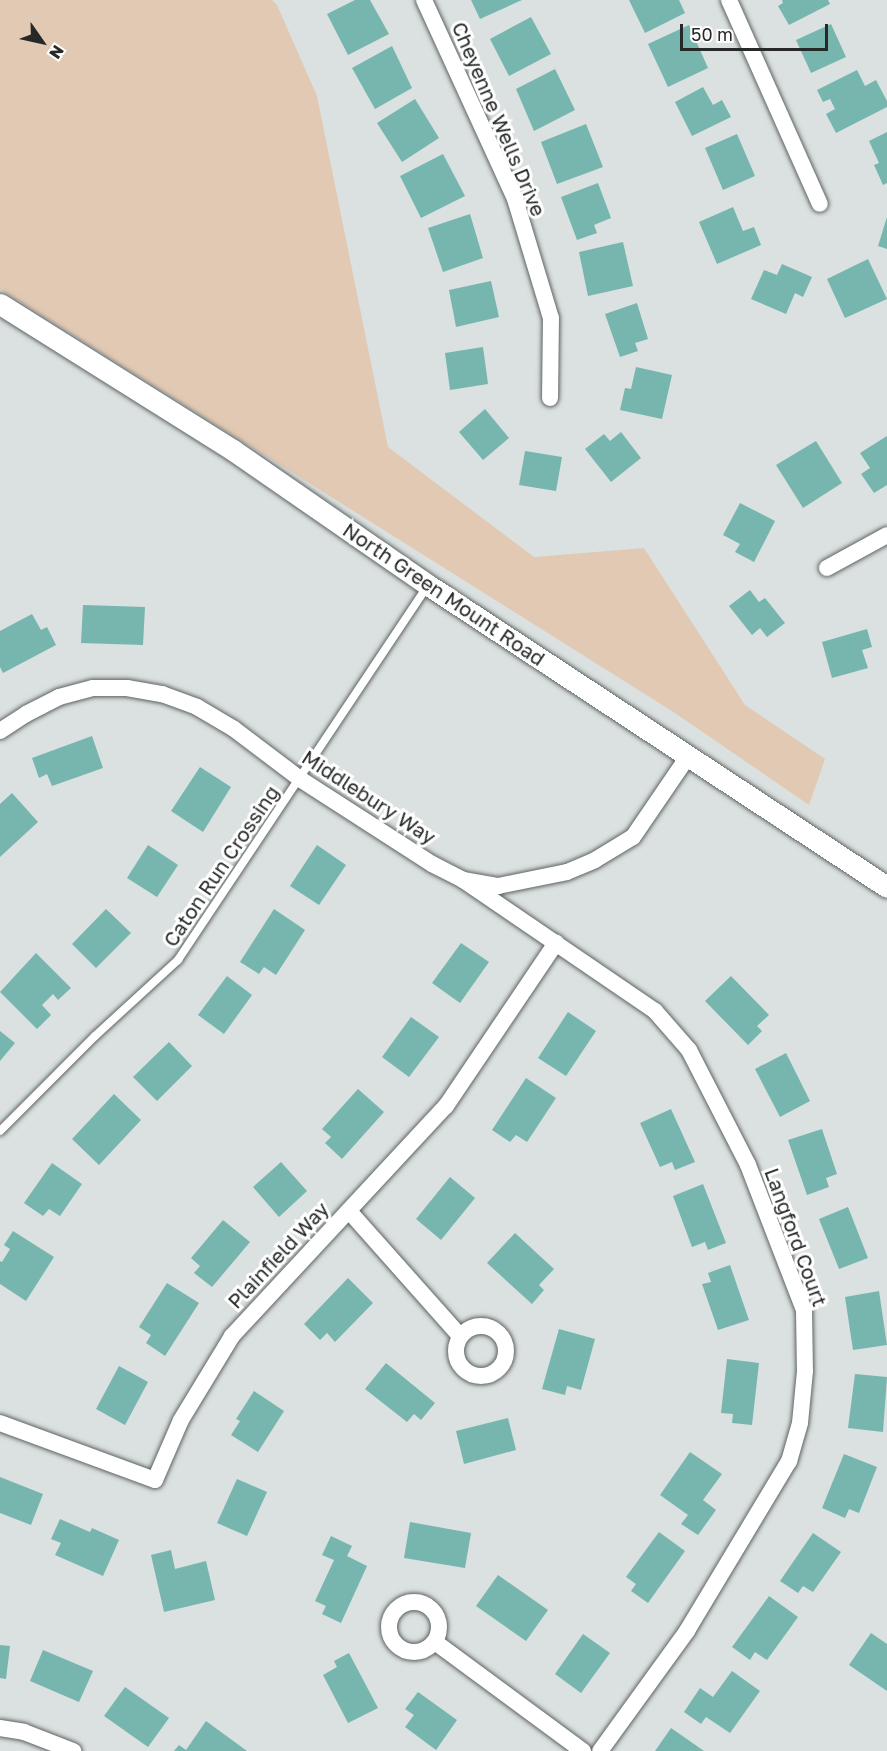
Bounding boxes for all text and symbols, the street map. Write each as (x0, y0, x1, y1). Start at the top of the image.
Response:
north arrow (12, 12, 72, 72)
scale bar (683, 12, 832, 50)
street label: Cheyenne Wells Drive (447, 18, 551, 220)
text: 50 m (691, 23, 733, 45)
text: N (45, 41, 69, 63)
street label: North Green Mount Road (339, 517, 549, 671)
street label: Middlebury Way (298, 745, 440, 849)
street label: Caton Run Crossing (158, 781, 284, 951)
street label: Langford Court (760, 1165, 832, 1309)
street label: Plainfield Way (223, 1197, 333, 1313)

